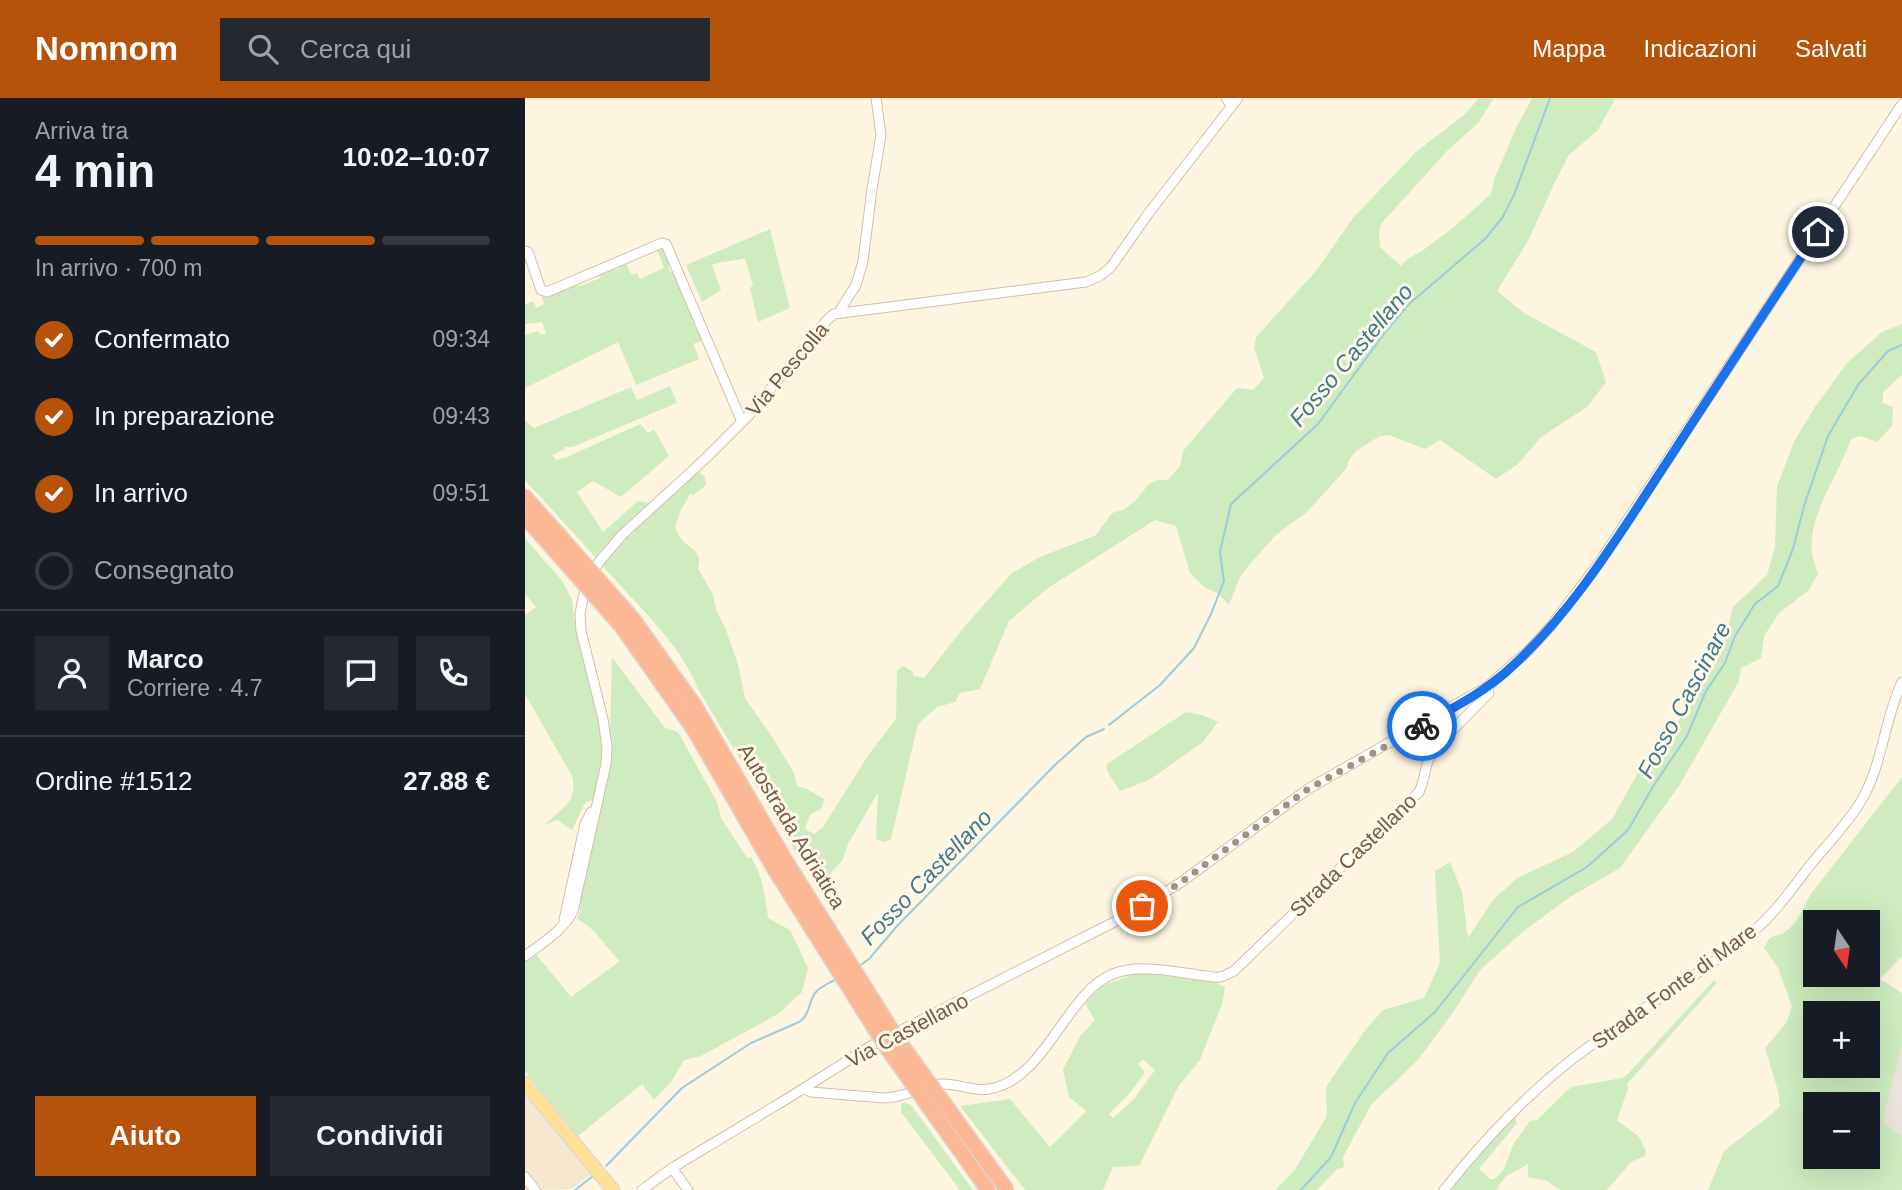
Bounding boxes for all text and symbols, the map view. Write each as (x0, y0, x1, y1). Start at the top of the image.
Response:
search box (220, 18, 710, 81)
text: Nomnom (35, 30, 178, 67)
icon: search (244, 30, 282, 68)
text: Cerca qui (300, 34, 411, 64)
text: Mappa (1532, 35, 1606, 62)
text: Indicazioni (1644, 35, 1757, 62)
text: Salvati (1795, 35, 1867, 62)
text: Arriva tra (35, 118, 128, 144)
text: 10:02–10:07 (343, 142, 490, 172)
text: 4 min (35, 145, 155, 197)
pin (1788, 202, 1848, 262)
icon: home (1799, 213, 1837, 251)
text: In arrivo · 700 m (35, 255, 202, 281)
water label: Fosso Castellano (1284, 278, 1418, 431)
street label: Via Pescolla (741, 317, 833, 421)
icon: check (35, 321, 73, 359)
text: Confermato (94, 324, 230, 354)
text: 09:34 (432, 326, 490, 352)
icon: check (35, 398, 73, 436)
text: In preparazione (94, 401, 275, 431)
text: 09:43 (432, 403, 490, 429)
icon: check (35, 475, 73, 513)
text: In arrivo (94, 478, 188, 508)
text: 09:51 (432, 480, 490, 506)
text: Consegnato (94, 555, 234, 585)
water label: Fosso Cascinare (1632, 618, 1736, 782)
button: person (35, 636, 109, 710)
button: chat (324, 636, 398, 710)
button: phone (416, 636, 490, 710)
text: Marco (127, 644, 204, 674)
text: Corriere · 4.7 (127, 675, 262, 701)
courier (1387, 691, 1457, 761)
icon: bike (1403, 707, 1441, 745)
street label: Autostrada Adriatica (734, 740, 850, 913)
text: Ordine #1512 (35, 766, 193, 796)
text: 27.88 € (403, 766, 490, 796)
street label: Strada Castellano (1285, 789, 1421, 921)
water label: Fosso Castellano (855, 804, 997, 950)
pin (1112, 876, 1172, 936)
icon: bag (1123, 887, 1161, 925)
north arrow (1803, 910, 1879, 987)
map controls (1803, 910, 1880, 1169)
street label: Strada Fonte di Mare (1587, 919, 1761, 1053)
street label: Via Castellano (842, 988, 972, 1072)
button: + (1803, 1001, 1880, 1078)
button: − (1803, 1092, 1880, 1169)
button: Aiuto (35, 1096, 256, 1176)
button: Condividi (270, 1096, 490, 1176)

